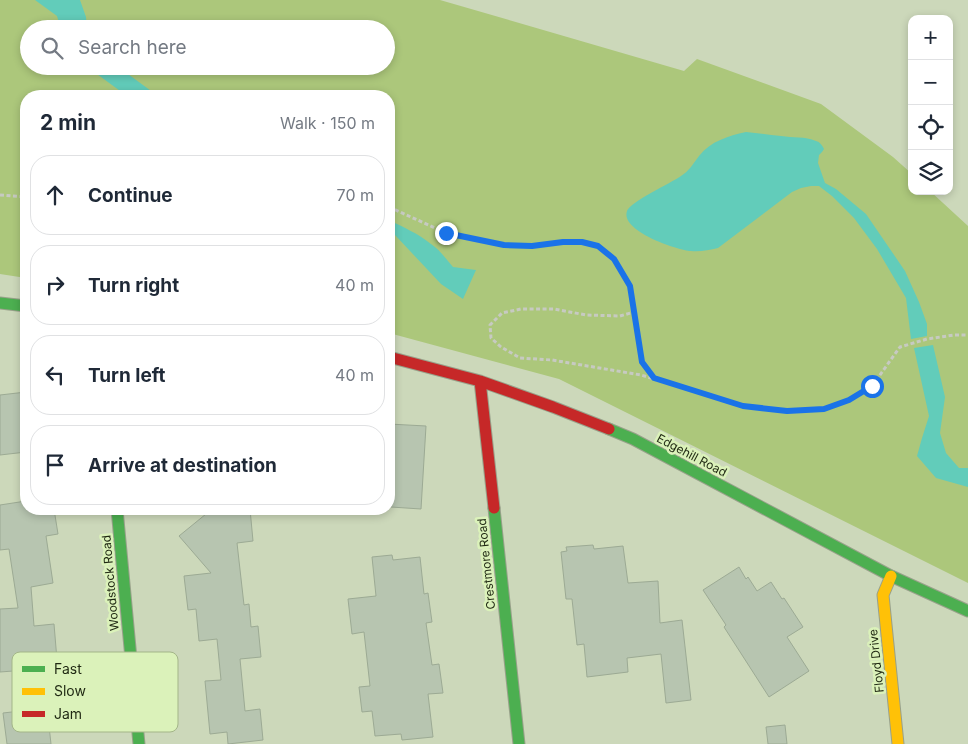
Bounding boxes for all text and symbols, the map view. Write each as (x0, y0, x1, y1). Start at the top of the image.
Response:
map controls (908, 15, 953, 195)
button: + (908, 15, 953, 60)
search box (20, 20, 395, 75)
icon: search (38, 34, 66, 62)
text: Search here (78, 36, 187, 59)
button: − (908, 60, 953, 105)
button: locate (908, 105, 953, 150)
text: 2 min (40, 110, 96, 135)
text: Walk · 150 m (280, 113, 375, 133)
button: layers (908, 150, 953, 195)
icon: ahead (41, 181, 69, 209)
text: Continue (88, 184, 173, 207)
text: 70 m (337, 185, 374, 205)
route end (435, 222, 458, 245)
icon: right (41, 271, 69, 299)
text: Turn right (88, 274, 179, 297)
text: 40 m (335, 275, 374, 295)
icon: left (41, 361, 69, 389)
text: Turn left (88, 364, 166, 387)
text: 40 m (335, 365, 374, 385)
route start (861, 375, 884, 398)
street label: Edgehill Road (654, 430, 730, 480)
icon: arrive (41, 451, 69, 479)
text: Arrive at destination (88, 454, 277, 477)
street label: Crestmore Road (474, 518, 498, 610)
street label: Woodstock Road (98, 534, 122, 632)
street label: Floyd Drive (865, 628, 887, 694)
legend (12, 652, 178, 732)
text: Fast (54, 660, 82, 677)
text: Slow (54, 682, 86, 699)
text: Jam (54, 705, 82, 722)

